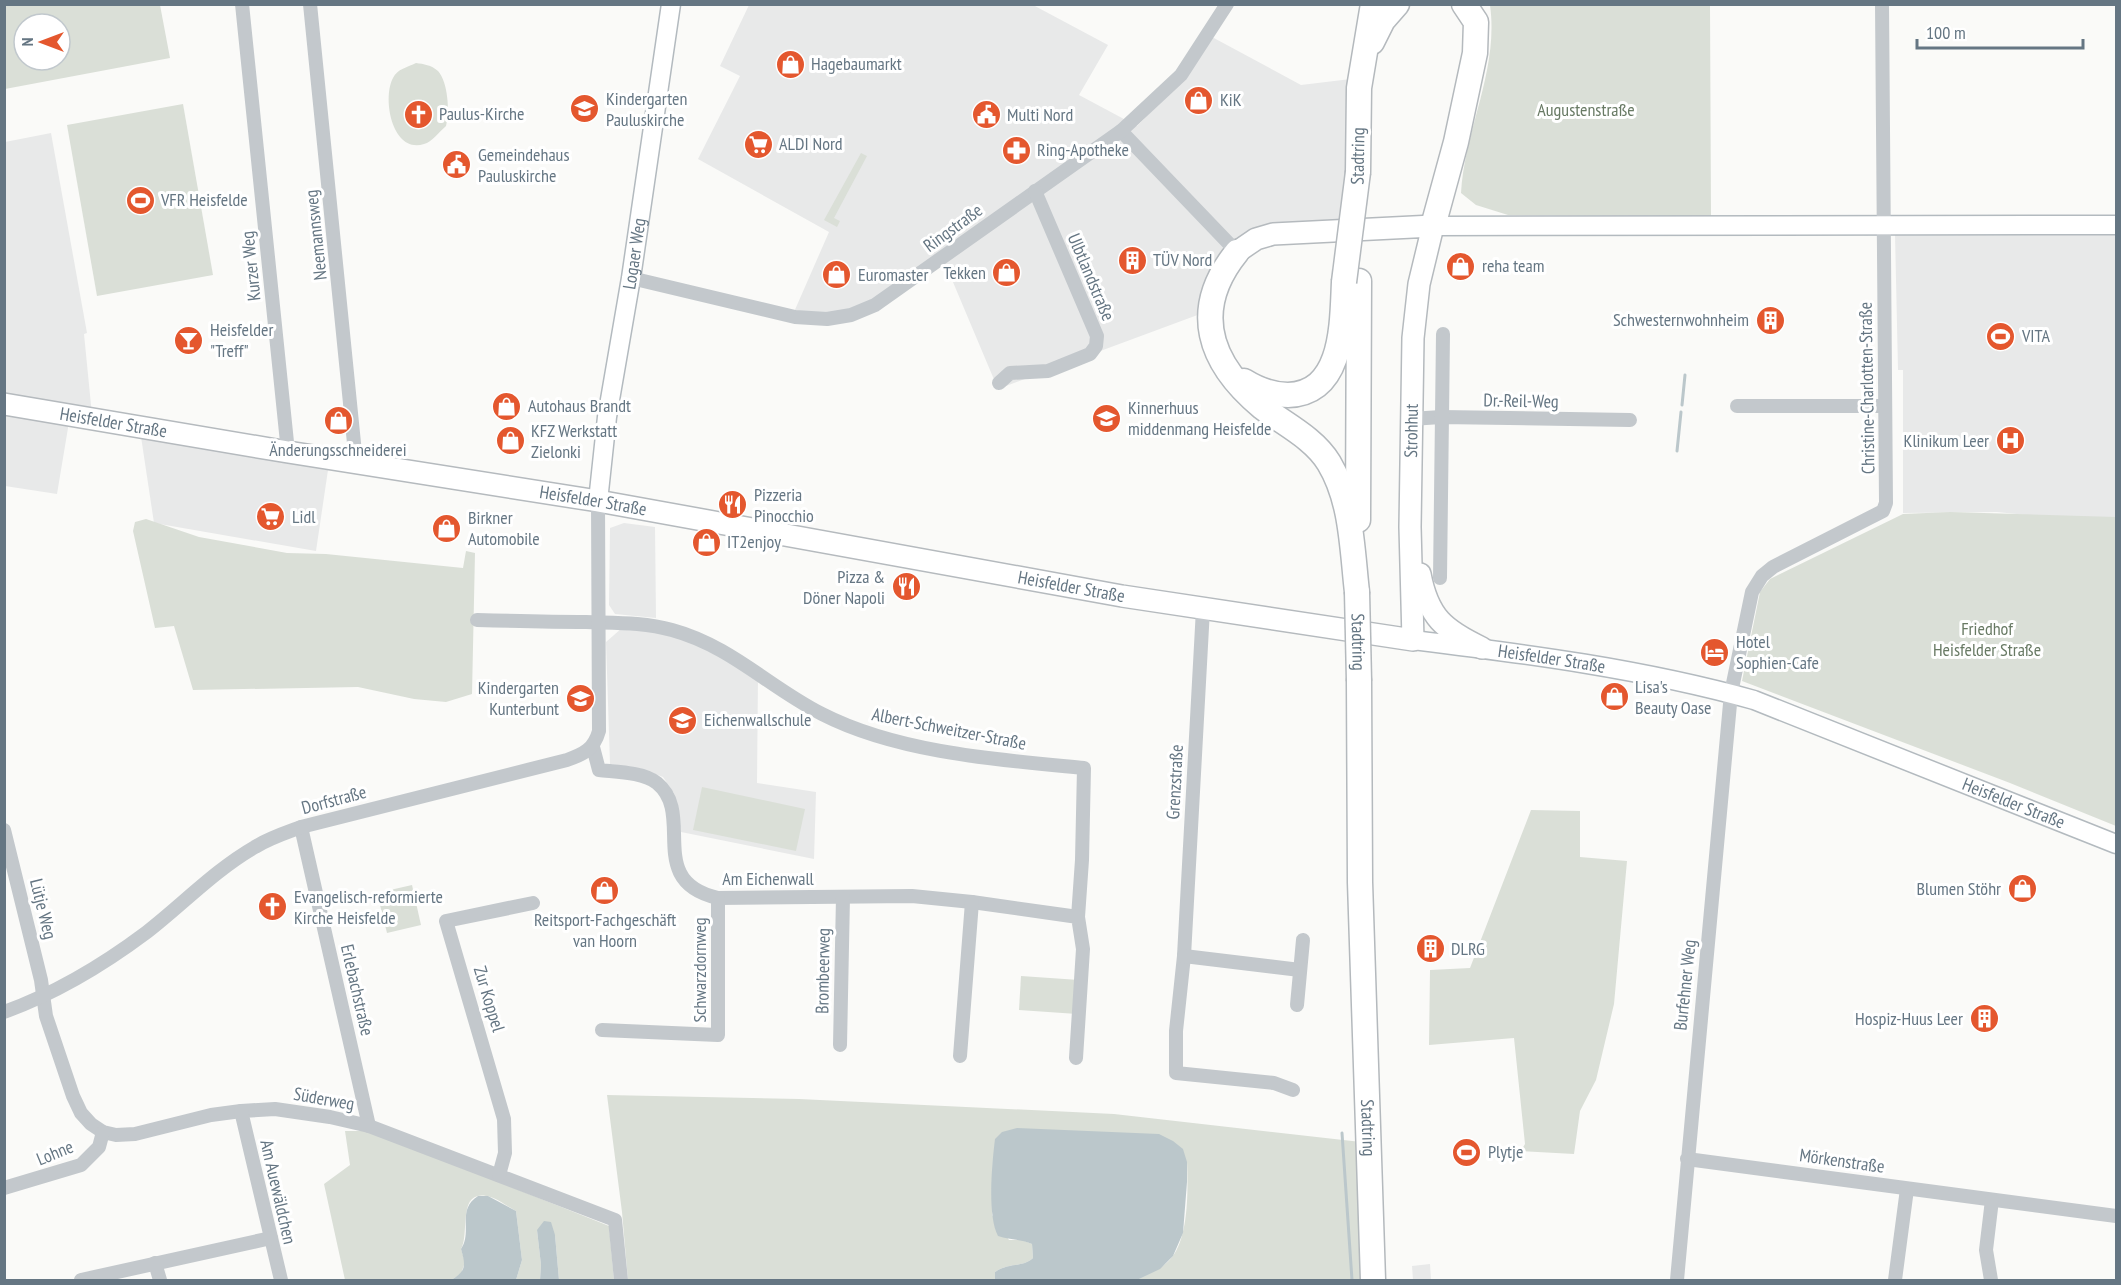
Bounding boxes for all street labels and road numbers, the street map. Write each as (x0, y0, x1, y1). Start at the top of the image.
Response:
street label: Stadtring (1346, 127, 1369, 185)
street label: Neemannsweg (299, 189, 332, 281)
street label: Ringstraße (919, 198, 987, 257)
street label: Logaer Weg (617, 216, 651, 291)
street label: Kurzer Weg (235, 230, 266, 302)
street label: Ulbtlandstraße (1063, 230, 1120, 324)
street label: Christine-Charlotten-Straße (1853, 302, 1880, 474)
street label: Dr.-Reil-Weg (1483, 388, 1559, 413)
street label: Heisfelder Straße (58, 402, 169, 442)
street label: Strohhut (1399, 404, 1423, 458)
street label: Heisfelder Straße (538, 480, 649, 521)
street label: Heisfelder Straße (1016, 565, 1127, 607)
street label: Stadtring (1346, 613, 1371, 671)
street label: Heisfelder Straße (1497, 639, 1607, 678)
street label: Albert-Schweitzer-Straße (870, 702, 1028, 755)
street label: Grenzstraße (1161, 744, 1188, 820)
street label: Heisfelder Straße (1959, 772, 2068, 834)
street label: Dorfstraße (299, 780, 369, 819)
street label: Am Eichenwall (722, 867, 815, 890)
street label: Lütje Weg (25, 876, 62, 942)
street label: Schwarzdornweg (688, 917, 711, 1023)
street label: Brombeerweg (810, 928, 835, 1014)
street label: Burfehner Weg (1668, 938, 1701, 1032)
street label: Erlebachstraße (336, 942, 379, 1038)
street label: Zur Koppel (469, 963, 511, 1035)
street label: Süderweg (292, 1082, 356, 1115)
street label: Stadtring (1356, 1099, 1381, 1157)
street label: Lohne (33, 1135, 77, 1170)
street label: Am Auewäldchen (255, 1137, 302, 1246)
street label: Mörkenstraße (1798, 1143, 1886, 1178)

